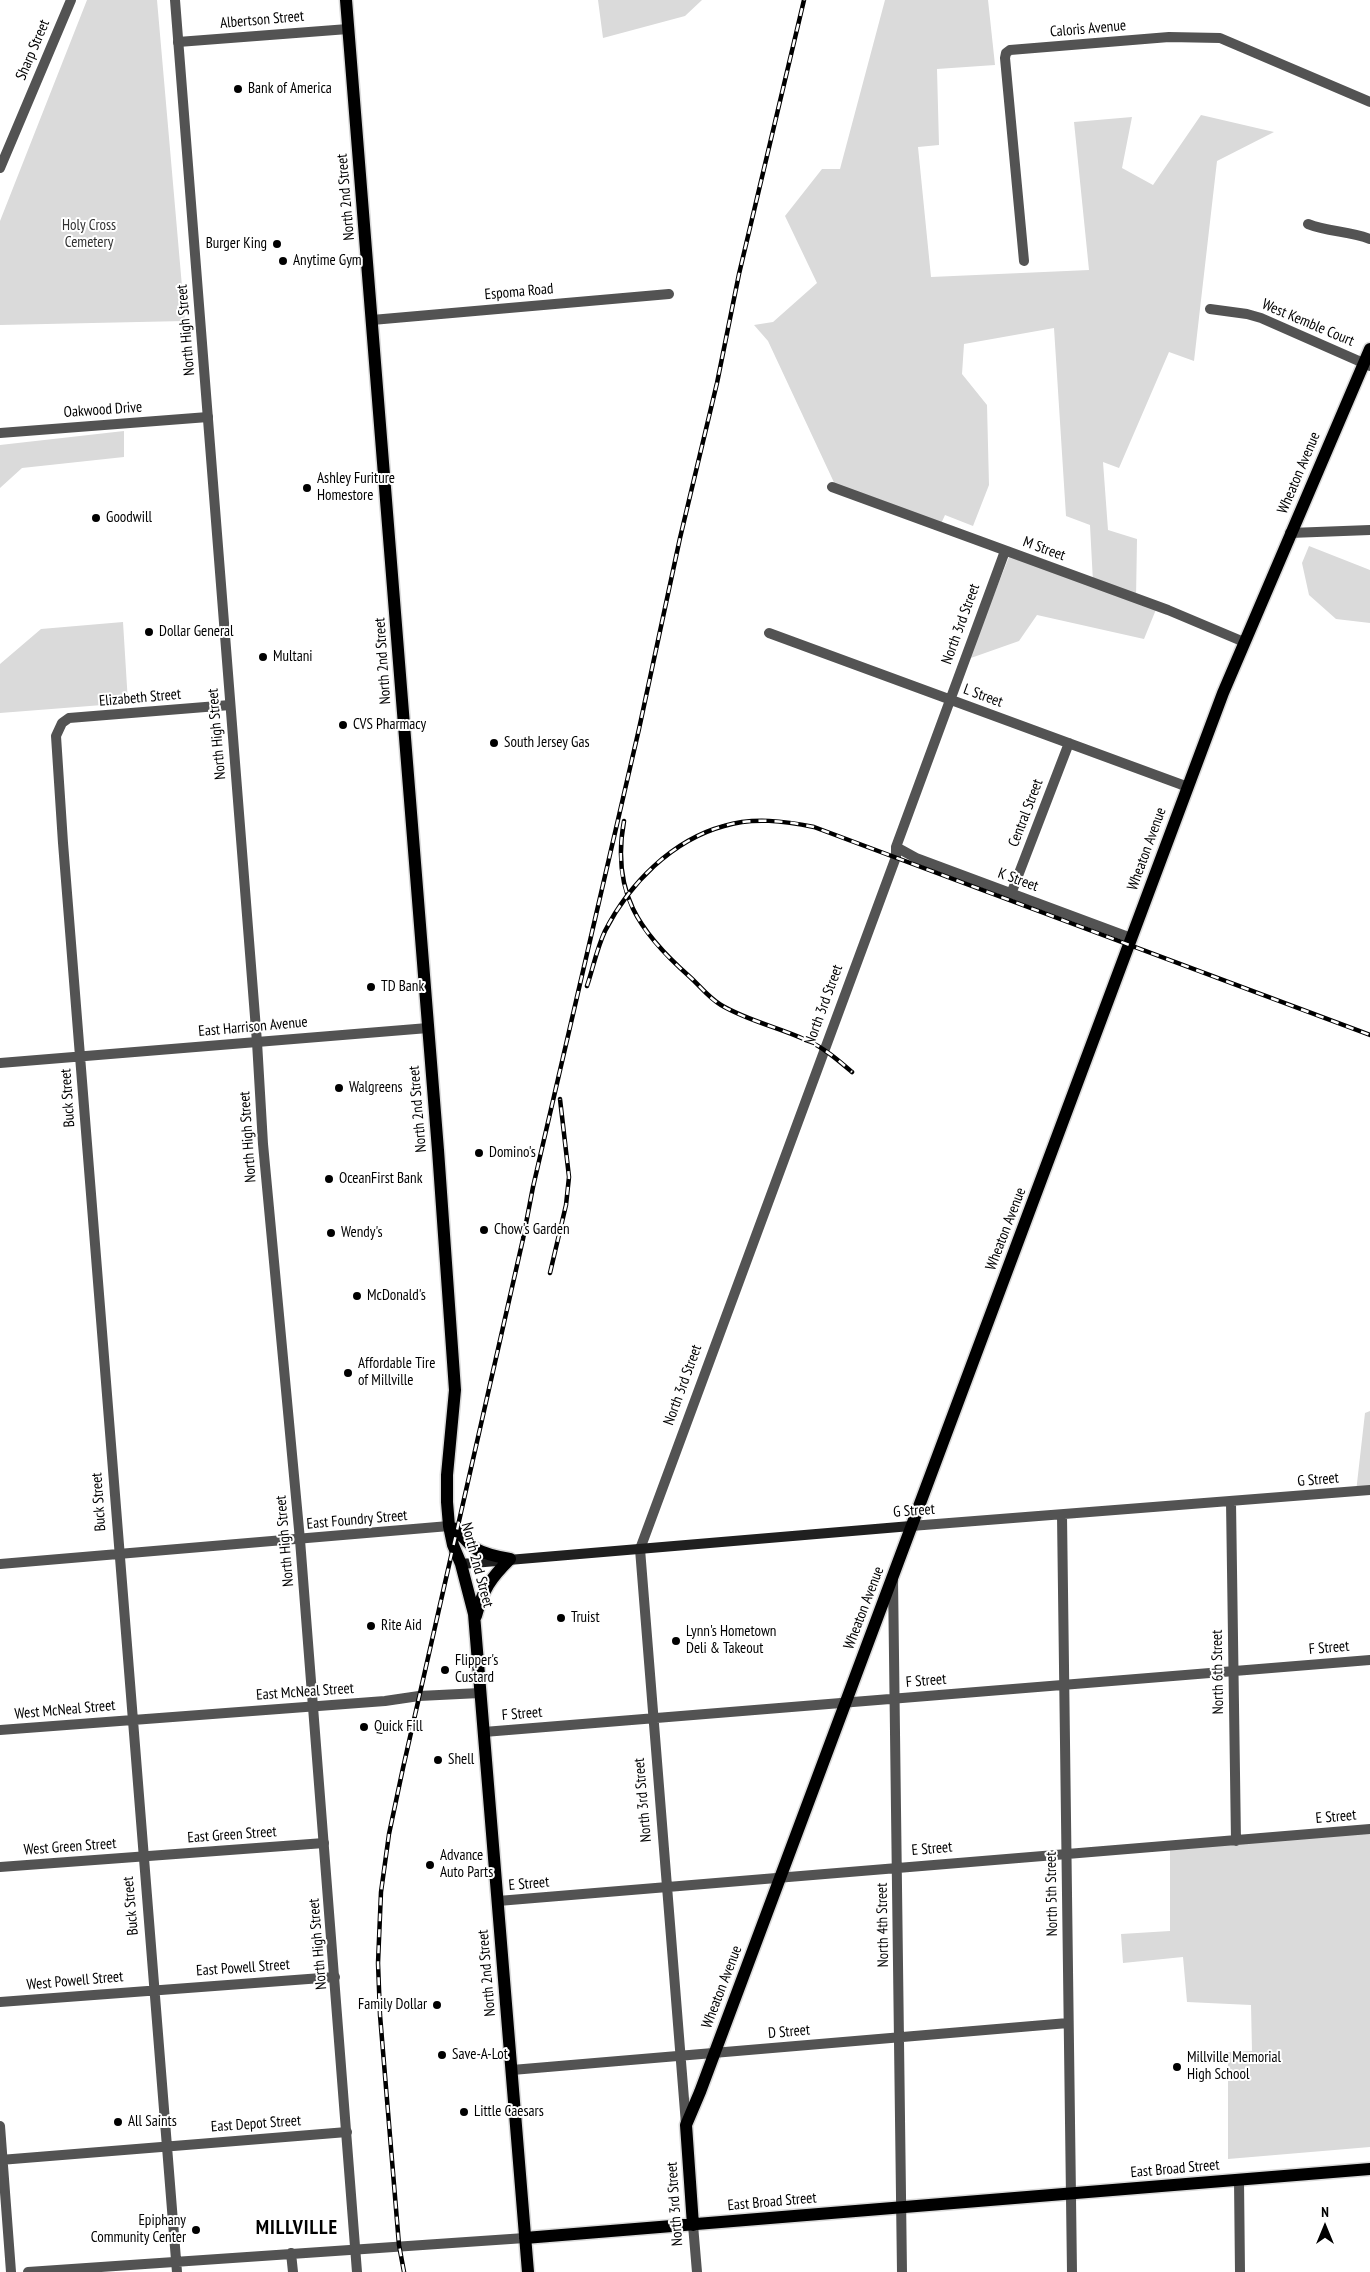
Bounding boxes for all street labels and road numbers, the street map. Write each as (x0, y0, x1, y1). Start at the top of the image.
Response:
street label: Albertson Street (219, 7, 305, 33)
street label: Sharp Street (12, 17, 54, 83)
street label: Caloris Avenue (1049, 17, 1127, 41)
street label: North 2nd Street (333, 153, 359, 241)
street label: Espoma Road (484, 280, 554, 304)
street label: North High Street (173, 284, 199, 376)
street label: West Kemble Court (1259, 296, 1357, 350)
street label: Oakwood Drive (63, 398, 143, 422)
street label: Wheaton Avenue (1274, 429, 1324, 517)
street label: M Street (1020, 533, 1068, 565)
street label: North 3rd Street (938, 581, 984, 667)
street label: North 2nd Street (371, 617, 395, 705)
street label: L Street (961, 681, 1005, 711)
street label: Elizabeth Street (98, 685, 182, 711)
street label: North High Street (204, 688, 230, 780)
street label: Central Street (1005, 777, 1047, 849)
street label: Wheaton Avenue (1124, 805, 1170, 893)
street label: K Street (995, 864, 1041, 896)
street label: North 3rd Street (801, 962, 847, 1048)
street label: East Harrison Avenue (198, 1013, 308, 1041)
street label: North 2nd Street (405, 1065, 431, 1153)
street label: Buck Street (57, 1068, 79, 1128)
street label: North High Street (236, 1091, 260, 1183)
street label: Wheaton Avenue (982, 1185, 1030, 1273)
street label: North 3rd Street (660, 1342, 706, 1428)
street label: G Street (1296, 1469, 1340, 1491)
street label: Buck Street (88, 1472, 110, 1532)
street label: North High Street (272, 1495, 298, 1587)
street label: G Street (893, 1501, 935, 1521)
street label: East Foundry Street (306, 1507, 408, 1533)
street label: North 2nd Street (457, 1521, 497, 1609)
street label: Wheaton Avenue (840, 1564, 888, 1652)
street label: North 6th Street (1208, 1630, 1228, 1714)
street label: F Street (1308, 1637, 1350, 1659)
street label: F Street (905, 1670, 947, 1692)
street label: East McNeal Street (256, 1680, 354, 1704)
street label: West McNeal Street (14, 1697, 116, 1723)
street label: F Street (501, 1703, 543, 1725)
street label: North 3rd Street (630, 1757, 656, 1843)
street label: E Street (1315, 1806, 1357, 1828)
street label: East Green Street (187, 1823, 277, 1847)
street label: West Green Street (23, 1835, 117, 1859)
street label: E Street (911, 1838, 953, 1860)
street label: North 5th Street (1042, 1852, 1062, 1936)
street label: E Street (508, 1873, 550, 1895)
street label: Buck Street (119, 1876, 143, 1936)
street label: North 4th Street (873, 1883, 893, 1967)
street label: North High Street (305, 1898, 331, 1990)
street label: North 2nd Street (474, 1929, 500, 2017)
street label: Wheaton Avenue (698, 1943, 746, 2031)
street label: East Powell Street (196, 1956, 290, 1980)
street label: West Powell Street (26, 1968, 124, 1994)
street label: D Street (767, 2021, 811, 2043)
street label: East Depot Street (210, 2112, 302, 2136)
street label: East Broad Street (1130, 2156, 1220, 2182)
street label: North 3rd Street (663, 2161, 687, 2247)
street label: East Broad Street (727, 2189, 817, 2215)

